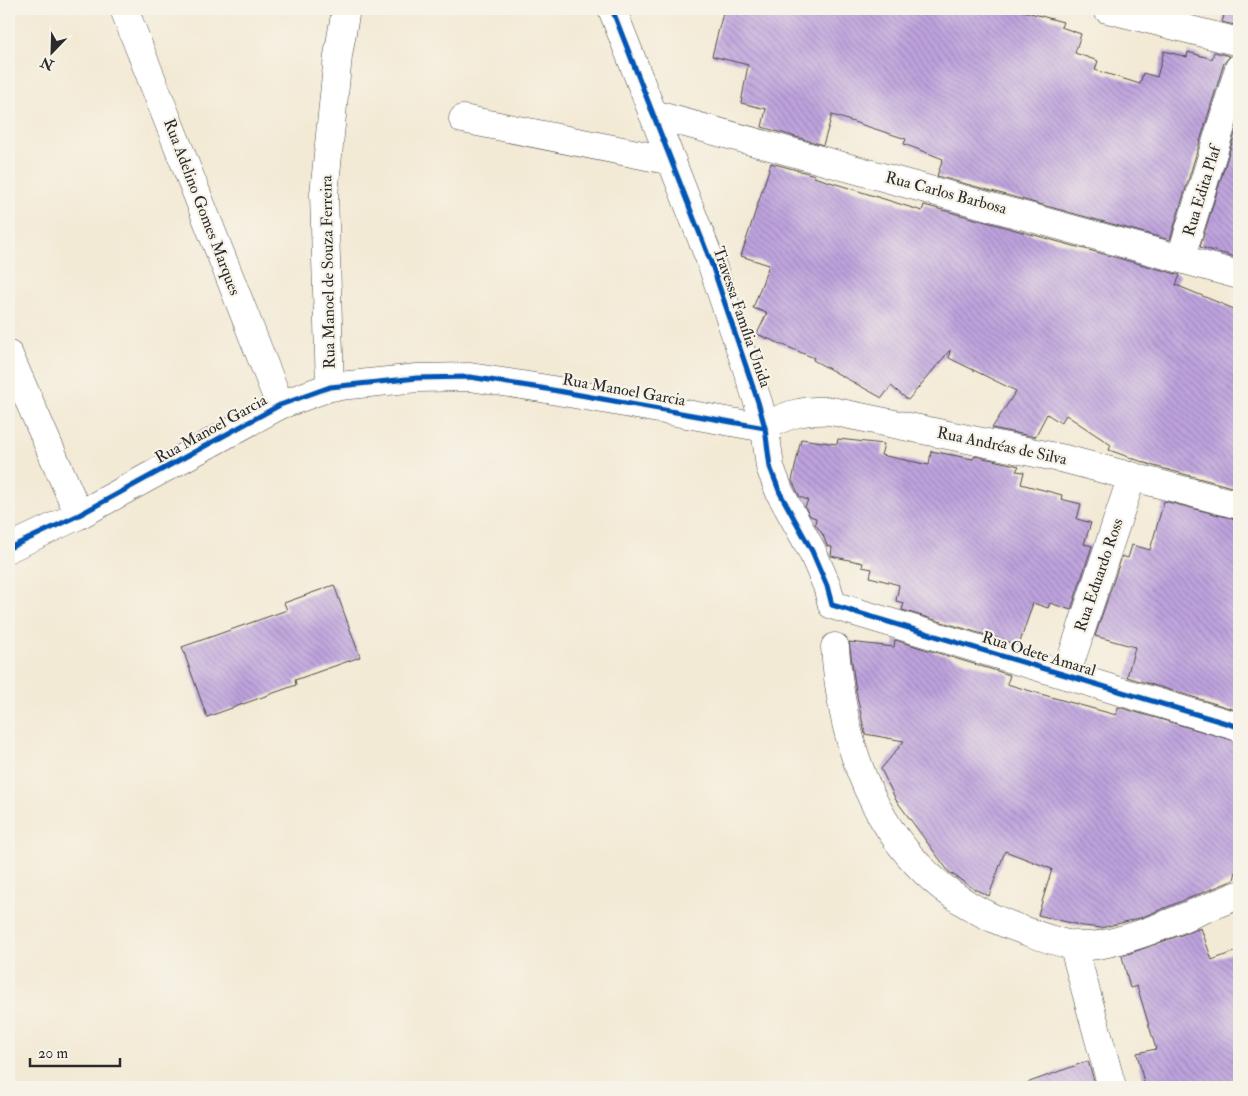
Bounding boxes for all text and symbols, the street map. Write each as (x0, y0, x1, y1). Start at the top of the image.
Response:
north arrow (28, 28, 78, 78)
text: N (38, 53, 57, 74)
street label: Rua Adelino Gomes Marques (159, 116, 245, 298)
street label: Rua Edita Plaf (1179, 141, 1226, 239)
street label: Rua Carlos Barbosa (883, 167, 1009, 219)
street label: Rua Manoel de Souza Ferreira (316, 175, 340, 369)
street label: Travessa Família Unida (708, 244, 776, 391)
street label: Rua Manoel Garcia (561, 369, 688, 411)
street label: Rua Manoel Garcia (152, 390, 271, 468)
street label: Rua Andréas de Silva (935, 422, 1069, 470)
street label: Rua Eduardo Ross (1070, 516, 1128, 634)
street label: Rua Odete Amaral (980, 627, 1098, 681)
scale bar (30, 1036, 120, 1068)
text: 20 m (38, 1044, 68, 1063)

